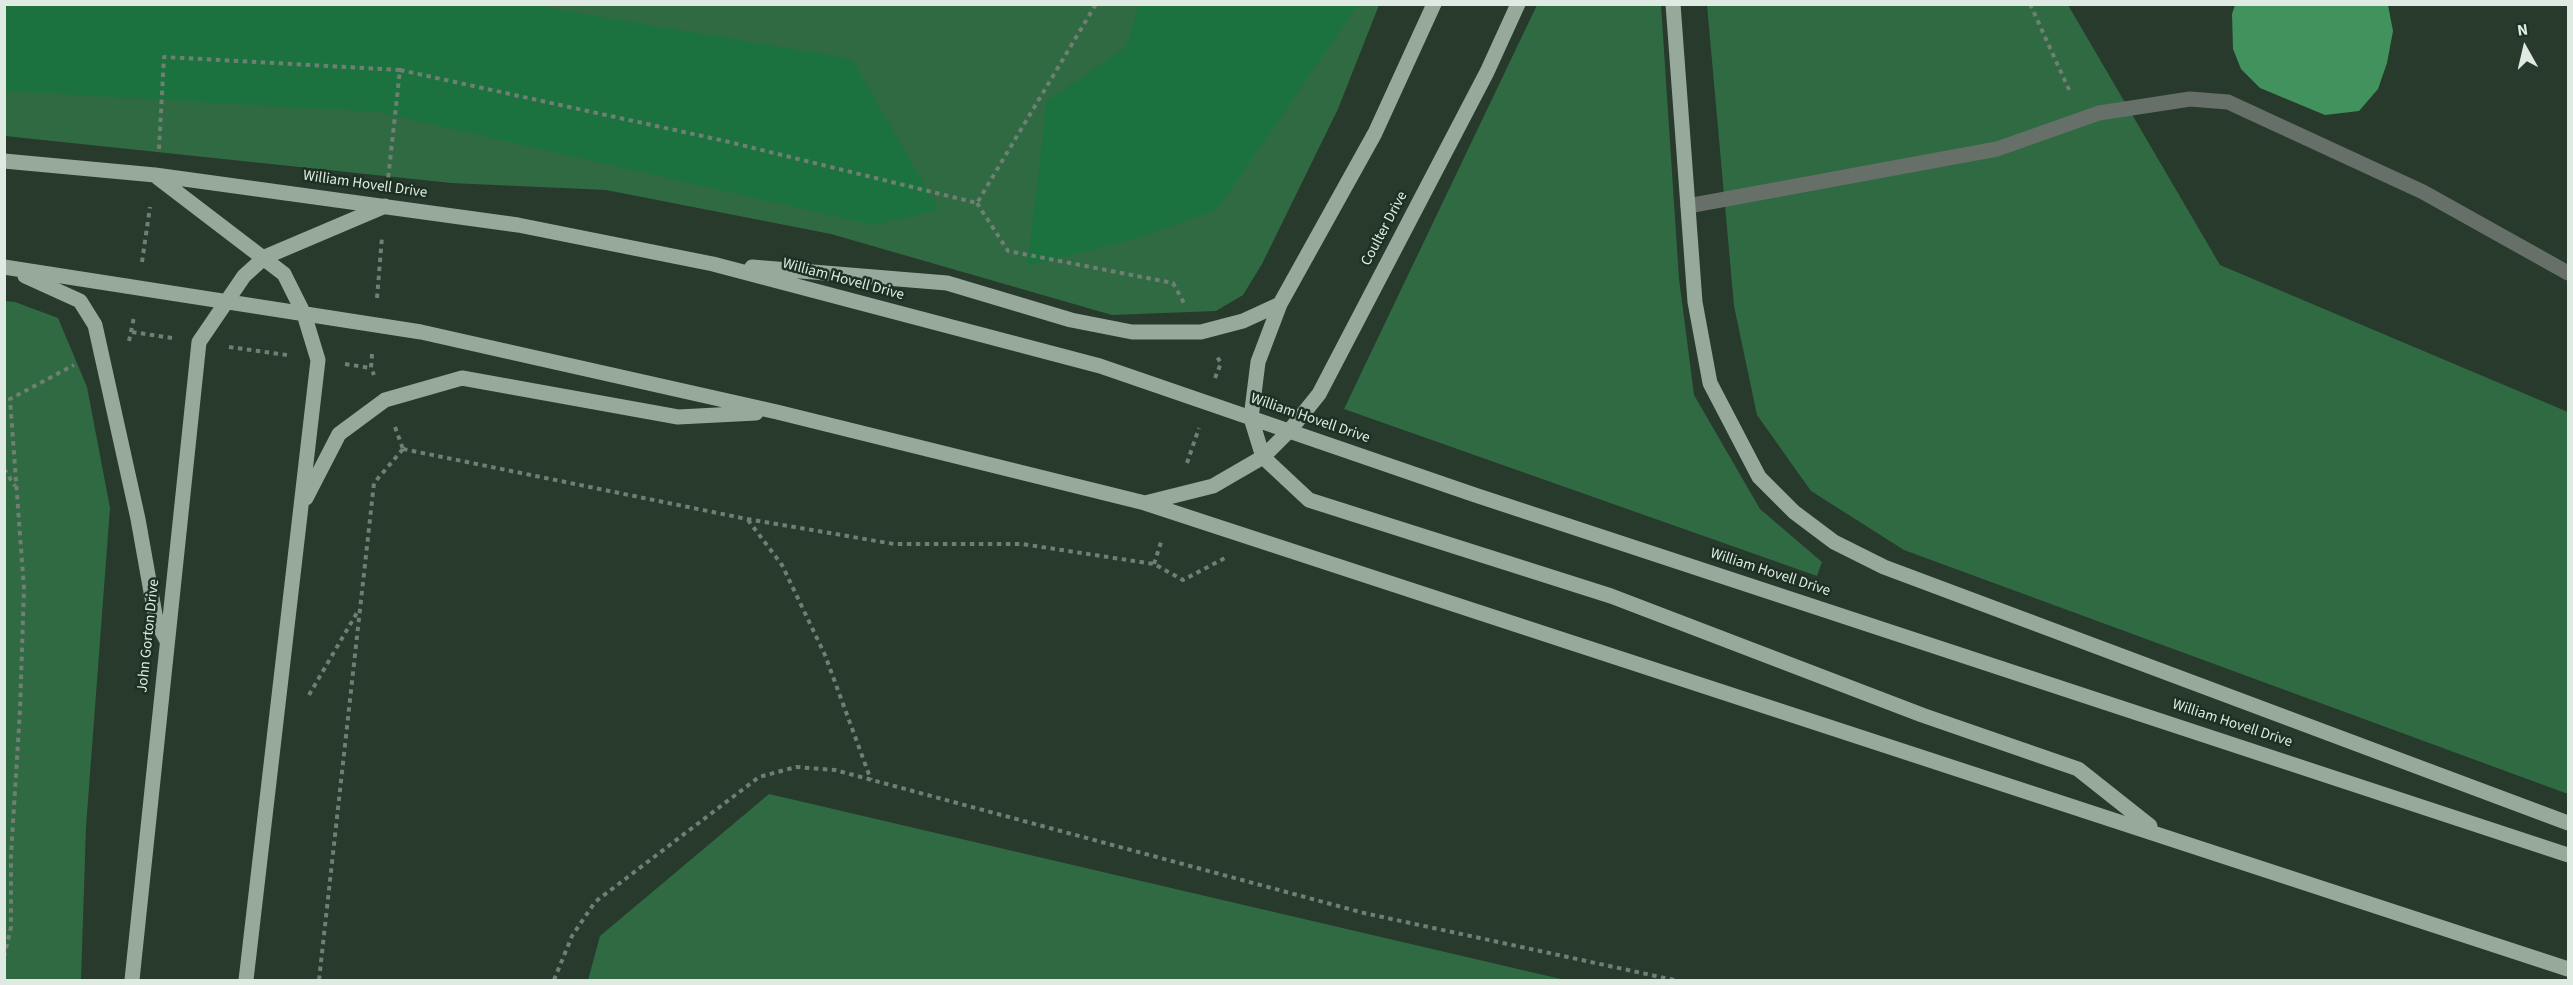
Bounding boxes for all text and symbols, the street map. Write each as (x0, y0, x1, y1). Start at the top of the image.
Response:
north arrow (2495, 18, 2555, 78)
text: N (2516, 19, 2529, 42)
street label: William Hovell Drive (302, 167, 428, 203)
street label: Coulter Drive (1358, 189, 1412, 269)
street label: William Hovell Drive (780, 255, 906, 305)
street label: William Hovell Drive (1248, 390, 1372, 448)
street label: William Hovell Drive (1708, 545, 1832, 601)
street label: John Gorton Drive (134, 578, 164, 694)
street label: William Hovell Drive (2170, 696, 2294, 752)

